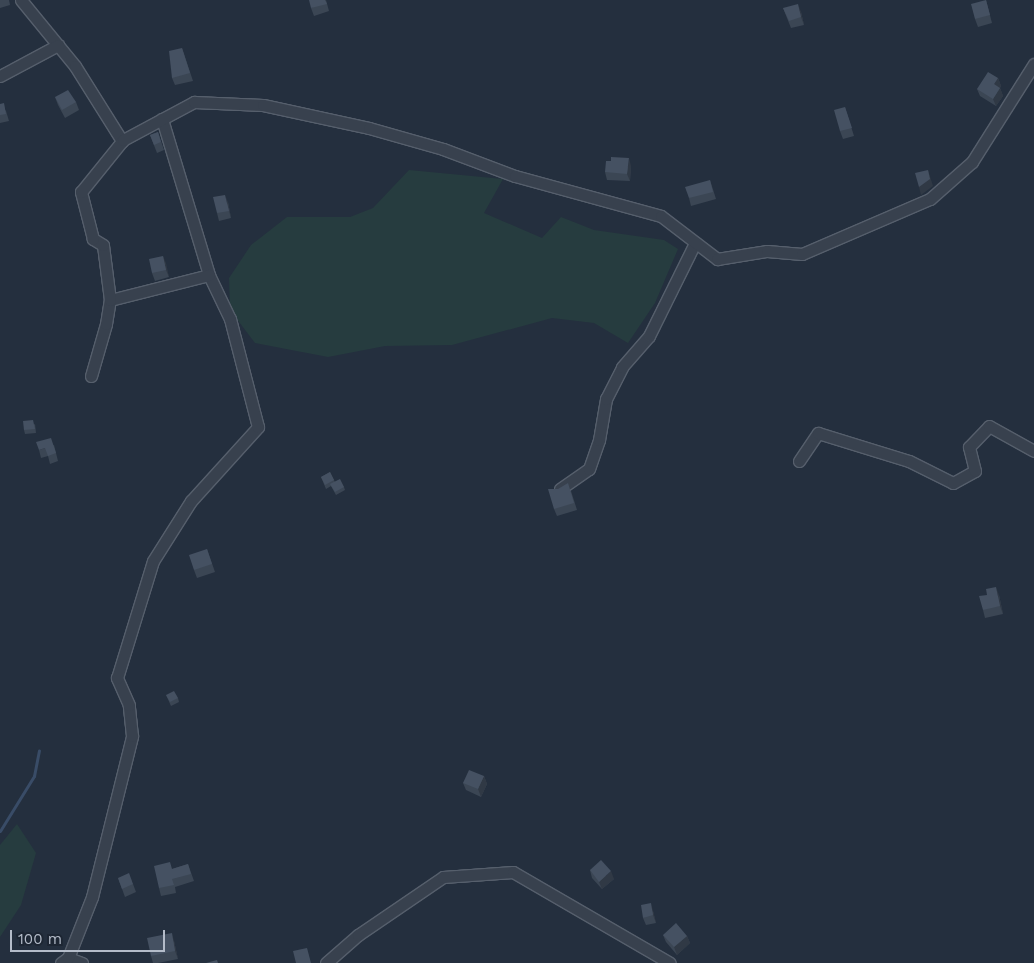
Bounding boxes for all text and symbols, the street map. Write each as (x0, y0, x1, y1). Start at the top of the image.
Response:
scale bar (12, 920, 168, 952)
text: 100 m (18, 930, 62, 948)

